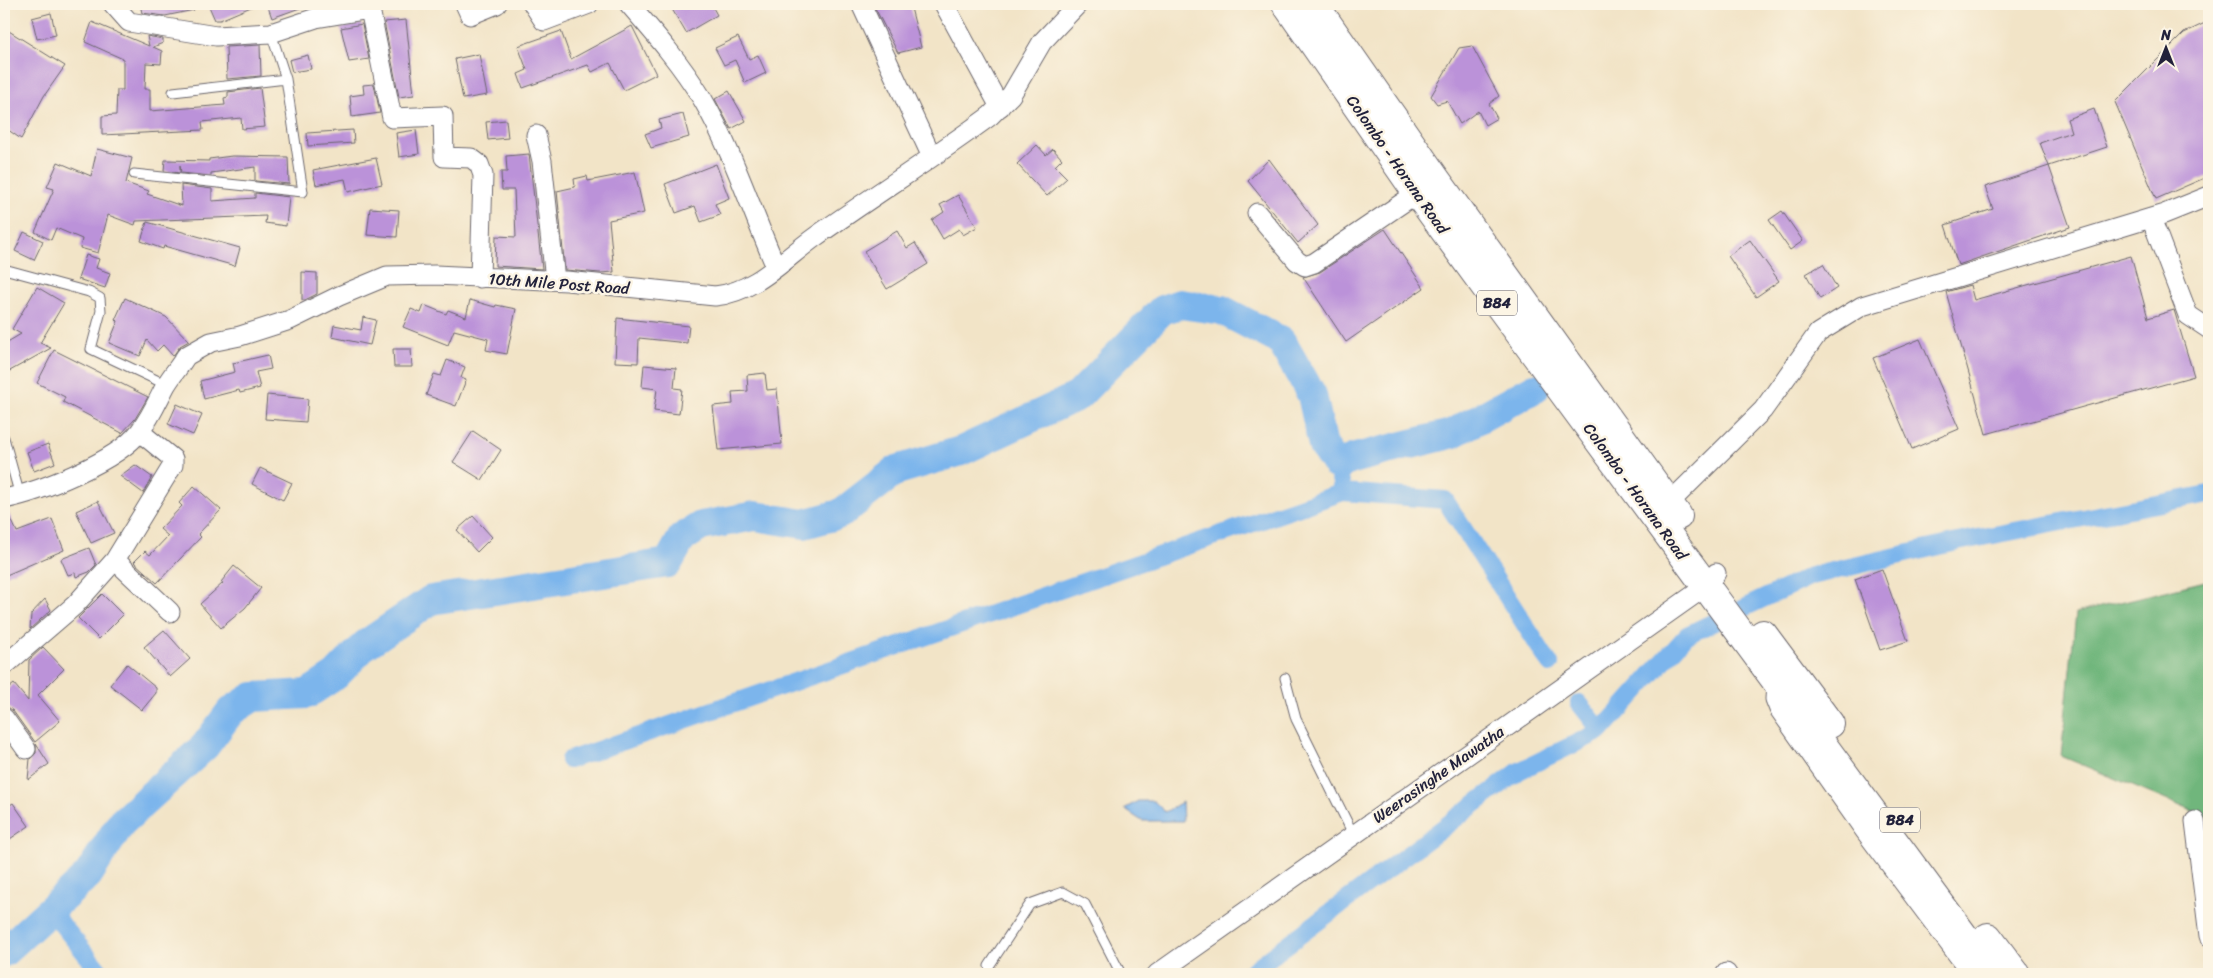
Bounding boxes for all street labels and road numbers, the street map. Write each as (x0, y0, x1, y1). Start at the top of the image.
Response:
street label: Colombo - Horana Road (1339, 89, 1458, 241)
street label: 10th Mile Post Road (488, 264, 632, 303)
road number: B84 (1477, 290, 1517, 316)
street label: Colombo - Horana Road (1576, 416, 1697, 568)
street label: Weerasinghe Mawatha (1366, 717, 1511, 831)
road number: B84 (1880, 808, 1920, 832)

